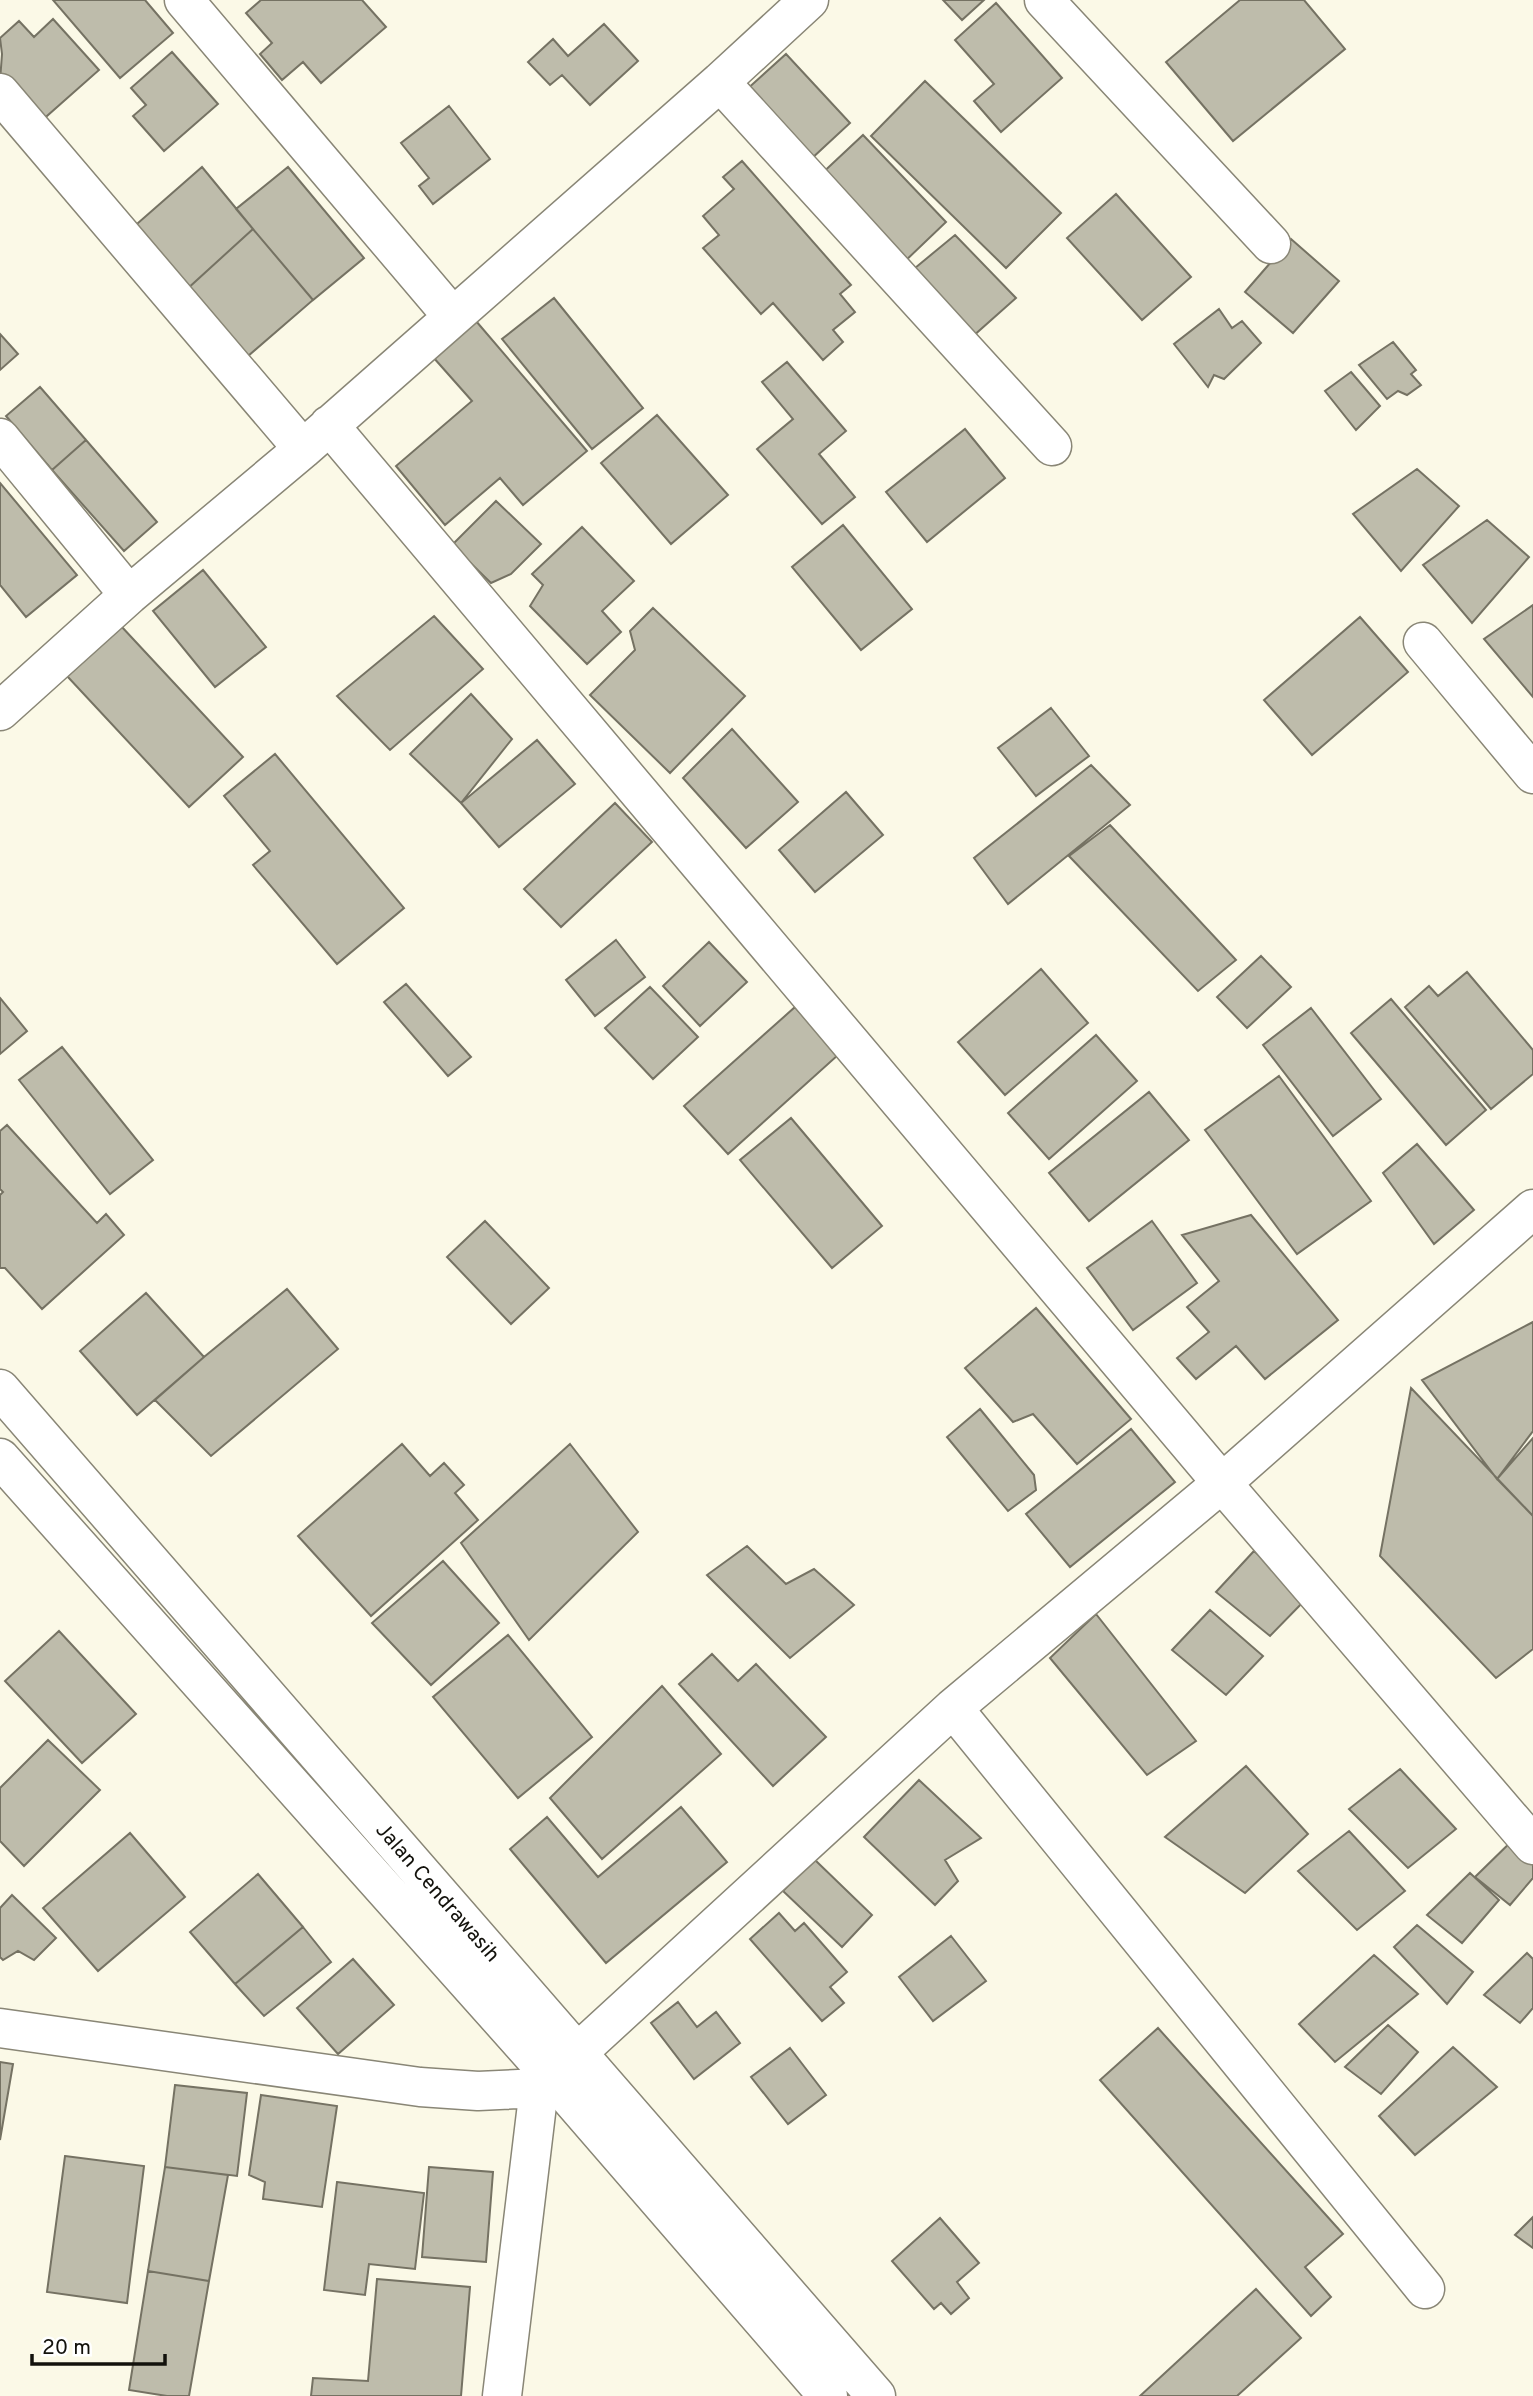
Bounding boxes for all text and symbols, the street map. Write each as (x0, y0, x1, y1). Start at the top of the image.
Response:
street label: Jalan Cendrawasih (369, 1817, 505, 1969)
scale bar (32, 2322, 164, 2366)
text: 20 m (42, 2335, 91, 2362)

